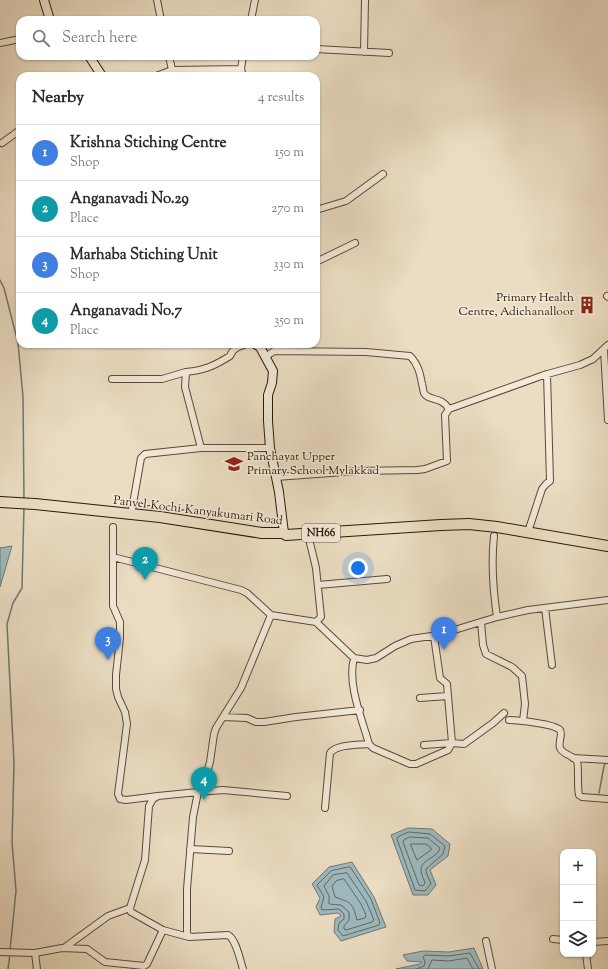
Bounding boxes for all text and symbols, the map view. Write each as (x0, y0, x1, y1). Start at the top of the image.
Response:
search box (16, 16, 320, 60)
icon: search (30, 27, 52, 49)
text: Search here (62, 28, 137, 49)
text: Nearby (32, 86, 84, 110)
text: 4 results (258, 89, 304, 107)
text: Krishna Stiching Centre (70, 133, 227, 154)
text: 1 (43, 144, 47, 162)
text: 150 m (275, 144, 304, 162)
text: Shop (70, 154, 99, 172)
text: Anganavadi No.29 (70, 189, 189, 210)
text: 2 (42, 200, 48, 218)
text: 270 m (271, 200, 304, 218)
text: Place (70, 210, 99, 228)
text: Marhaba Stiching Unit (70, 245, 218, 266)
text: 3 (42, 256, 48, 274)
text: 330 m (273, 256, 304, 274)
text: Shop (70, 266, 99, 284)
place label: Primary Health Centre, Adichanalloor (459, 289, 574, 321)
building icon: Primary Health Centre, Adichanalloor (577, 295, 597, 315)
text: Anganavadi No.7 (70, 301, 182, 322)
text: 4 (42, 312, 48, 330)
text: 350 m (274, 312, 304, 330)
text: Place (70, 322, 99, 340)
place label: Panchayat Upper Primary School Mylakkad (247, 448, 379, 480)
school or university icon: Panchayat Upper Primary School Mylakkad (224, 454, 244, 474)
street label: Panvel-Kochi-Kanyakumari Road (112, 492, 284, 530)
road number: NH66 (302, 524, 340, 542)
pin: 2 (132, 547, 158, 580)
your location (348, 558, 368, 578)
pin: 1 (431, 617, 457, 650)
pin: 3 (95, 627, 121, 660)
pin: 4 (191, 767, 217, 800)
map controls (560, 849, 596, 957)
button: + (560, 849, 596, 885)
button: − (560, 885, 596, 921)
button: layers (560, 921, 596, 957)

